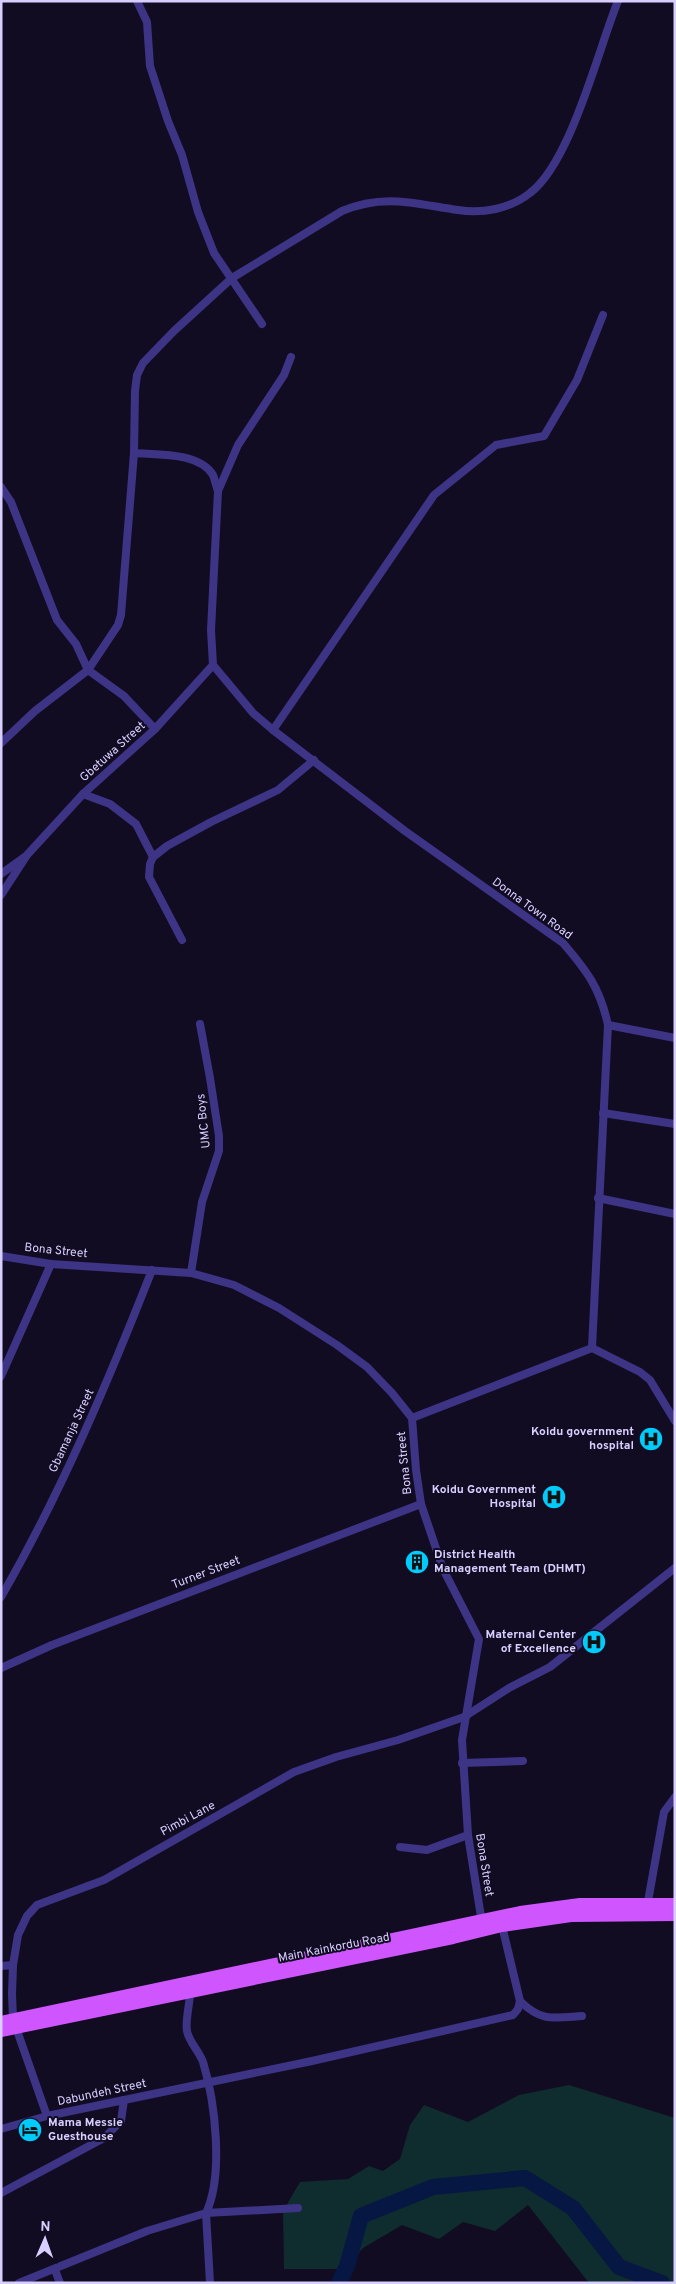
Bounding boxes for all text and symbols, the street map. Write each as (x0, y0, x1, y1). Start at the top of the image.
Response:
street label: Gbetuwa Street (77, 718, 149, 786)
street label: Donna Town Road (489, 874, 575, 944)
street label: UMC Boys (193, 1093, 215, 1149)
street label: Bona Street (24, 1240, 88, 1262)
street label: Gbamanja Street (46, 1387, 98, 1475)
place label: Koidu government hospital (531, 1424, 634, 1454)
hospital icon: Koidu government hospital (638, 1426, 664, 1452)
street label: Bona Street (394, 1431, 416, 1495)
place label: Koidu Government Hospital (432, 1482, 536, 1512)
hospital icon: Koidu Government Hospital (541, 1484, 567, 1510)
place label: District Health Management Team (DHMT) (434, 1547, 586, 1577)
building icon: District Health Management Team (DHMT) (404, 1549, 430, 1575)
street label: Turner Street (170, 1553, 242, 1593)
place label: Maternal Center of Excellence (486, 1627, 576, 1657)
hospital icon: Maternal Center of Excellence (581, 1629, 607, 1655)
street label: Pimbi Lane (158, 1798, 218, 1840)
street label: Bona Street (471, 1832, 497, 1898)
street label: Main Kainkordu Road (277, 1929, 391, 1967)
street label: Dabundeh Street (56, 2076, 148, 2110)
place label: Mama Messie Guesthouse (48, 2115, 123, 2145)
hotel icon: Mama Messie Guesthouse (17, 2117, 43, 2143)
north arrow (20, 2214, 70, 2264)
text: N (40, 2219, 51, 2236)

